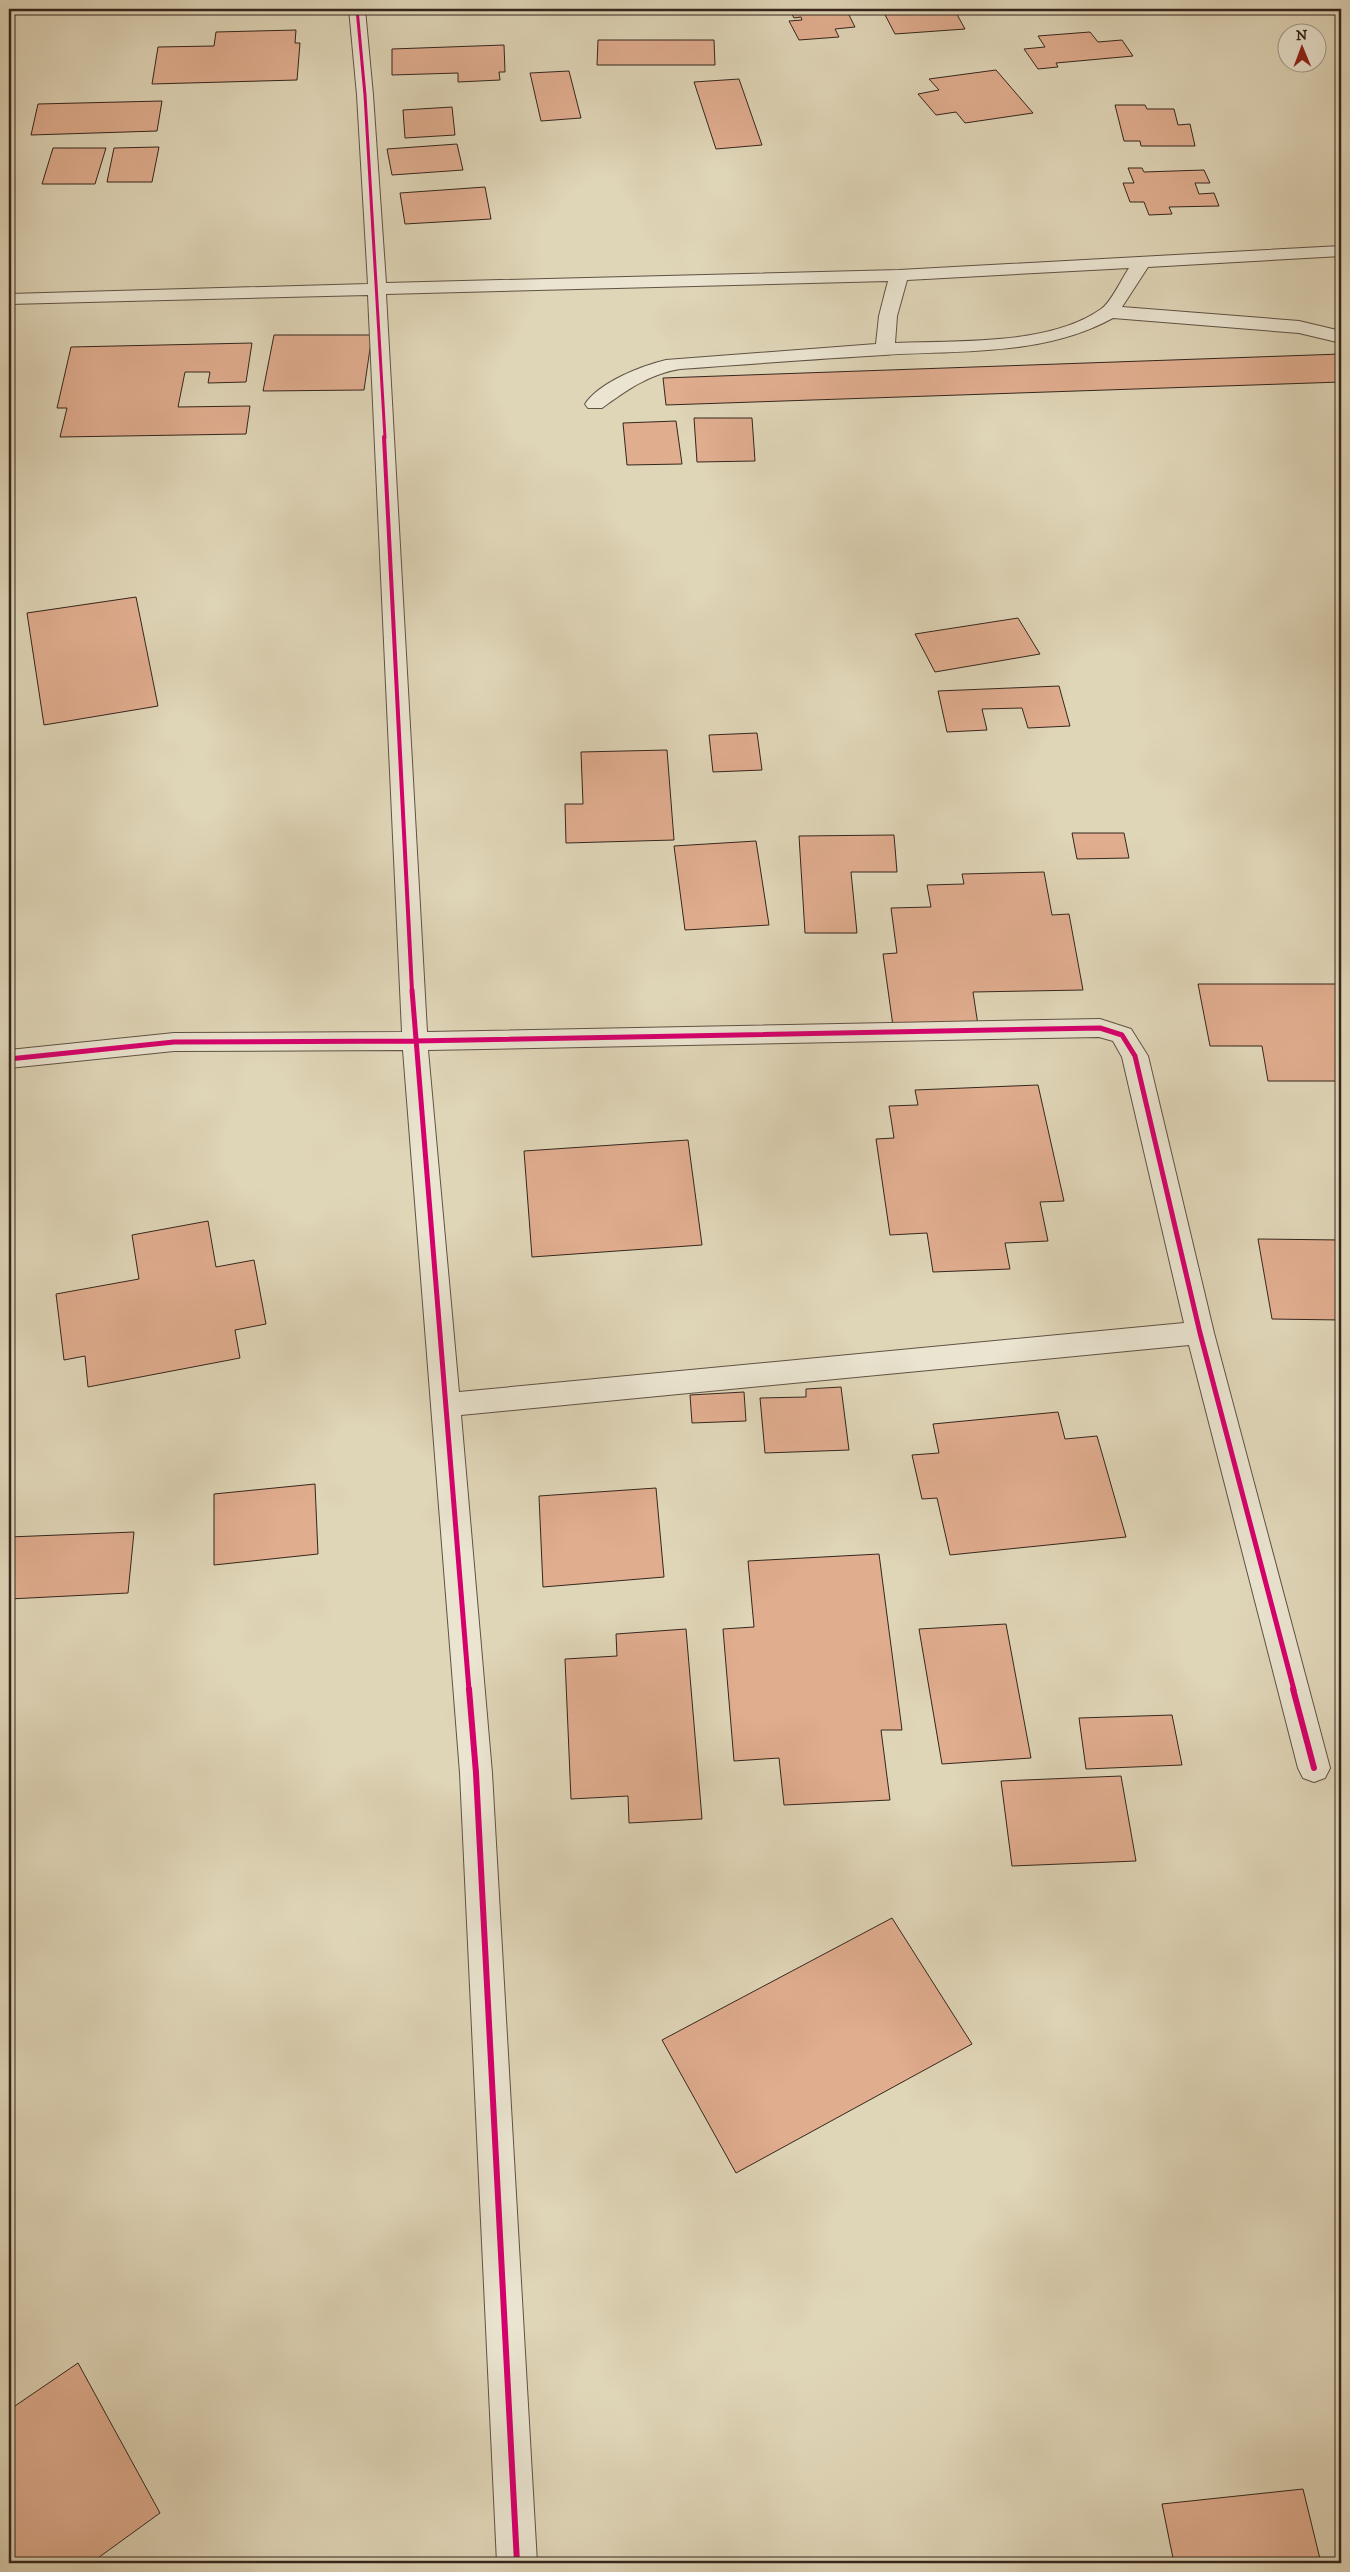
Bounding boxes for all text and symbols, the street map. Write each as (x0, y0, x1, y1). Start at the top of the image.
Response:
north arrow (1278, 22, 1328, 72)
text: N (1296, 27, 1308, 45)

